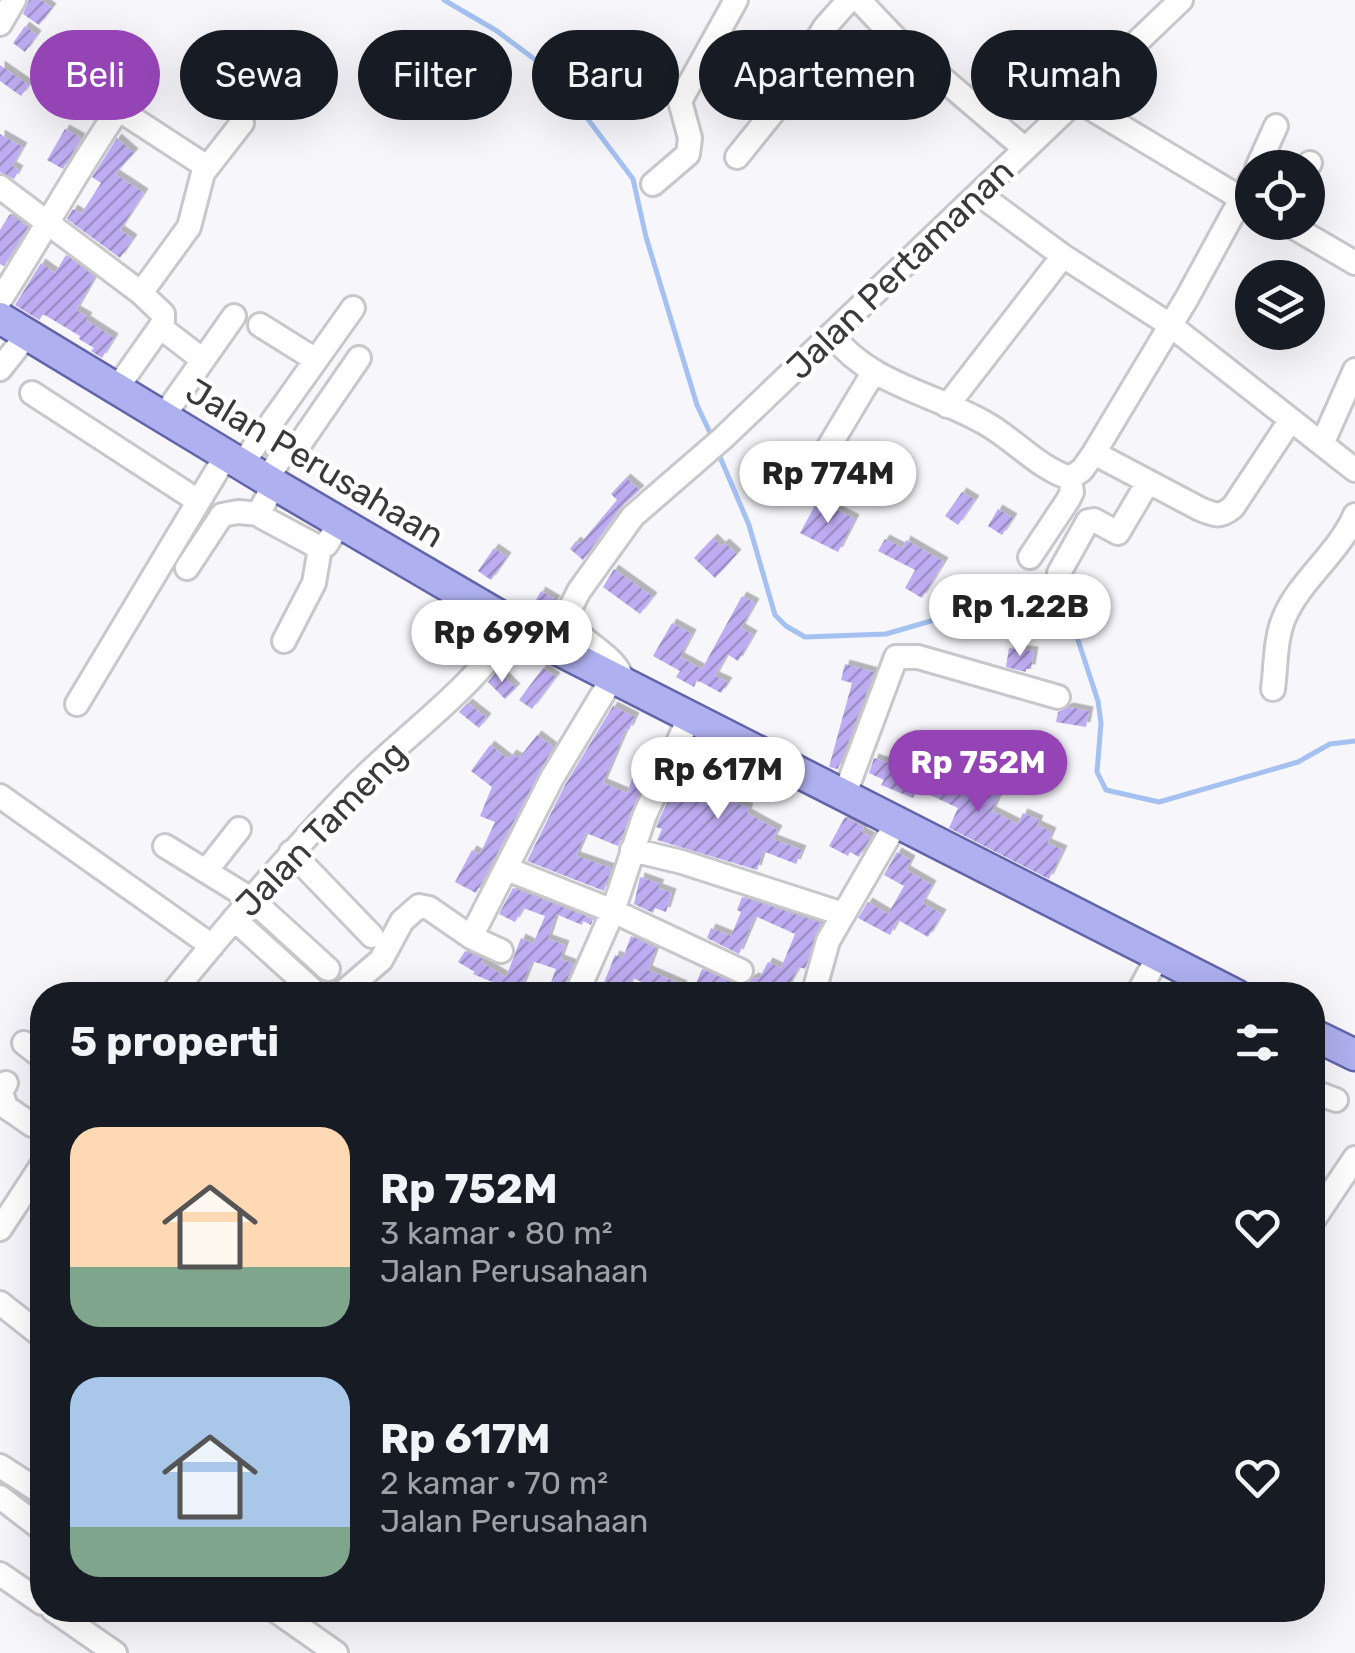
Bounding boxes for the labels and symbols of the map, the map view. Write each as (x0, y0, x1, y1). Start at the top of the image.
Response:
street label: Jalan Pertamanan (778, 150, 1022, 388)
street label: Jalan Perusahaan (178, 369, 452, 557)
pin: Rp 774M (736, 441, 920, 526)
pin: Rp 1.22B (917, 574, 1123, 659)
pin: Rp 699M (410, 600, 594, 685)
pin: Rp 752M (886, 730, 1070, 815)
street label: Jalan Tameng (227, 733, 415, 925)
pin: Rp 617M (626, 737, 810, 822)

